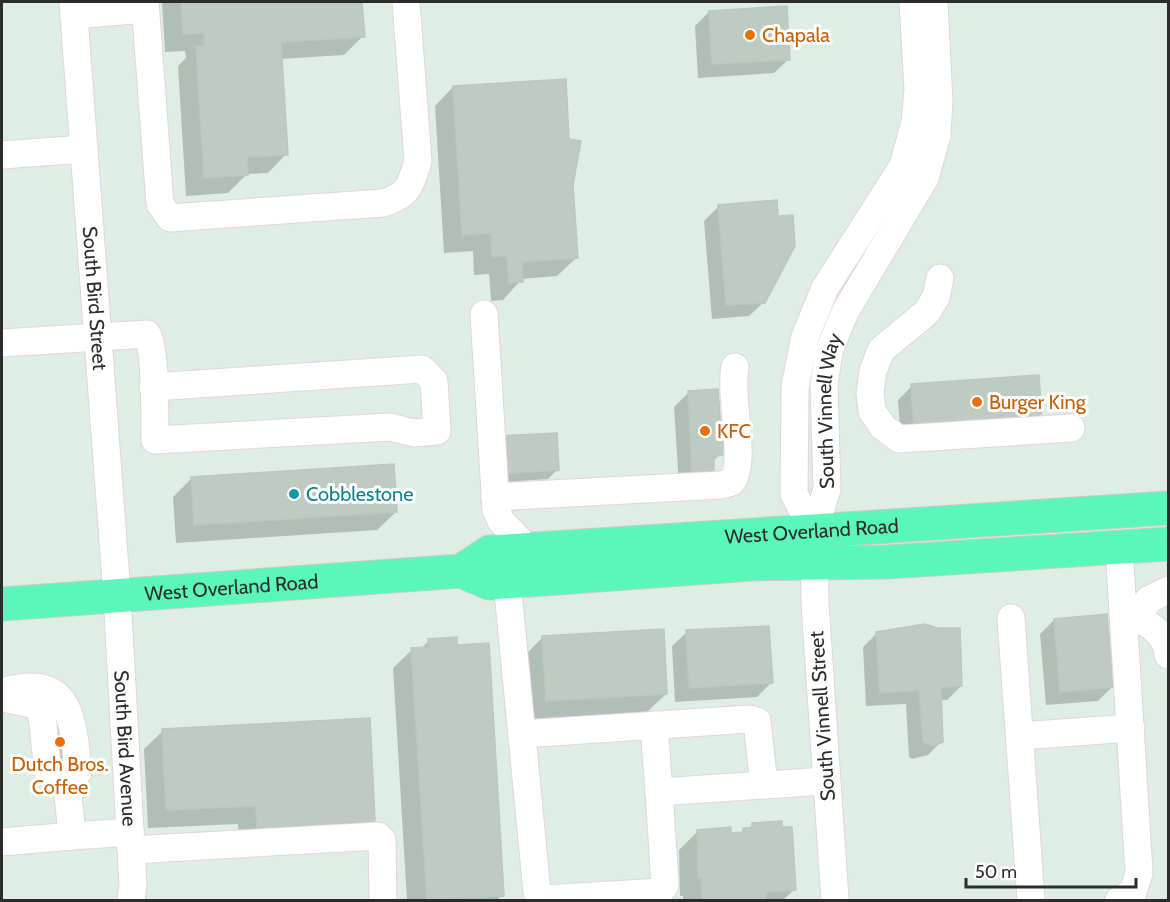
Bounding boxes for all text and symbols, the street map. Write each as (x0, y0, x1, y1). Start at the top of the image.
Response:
place label: Chapala (762, 23, 830, 47)
marker: Chapala (743, 28, 757, 42)
street label: South Bird Street (78, 225, 112, 371)
street label: South Vinnell Way (812, 330, 847, 489)
place label: Burger King (989, 390, 1087, 414)
marker: Burger King (970, 395, 984, 409)
place label: KFC (717, 419, 751, 443)
marker: KFC (698, 424, 712, 438)
place label: Cobblestone (306, 482, 413, 506)
marker: Cobblestone (287, 487, 301, 501)
street label: West Overland Road (724, 514, 899, 549)
street label: West Overland Road (144, 569, 319, 606)
street label: South Vinnell Street (804, 630, 840, 802)
street label: South Bird Avenue (109, 669, 142, 827)
marker: Dutch Bros. Coffee (53, 735, 67, 749)
place label: Dutch Bros. Coffee (11, 752, 109, 799)
scale bar (966, 851, 1136, 889)
text: 50 m (975, 861, 1017, 883)

